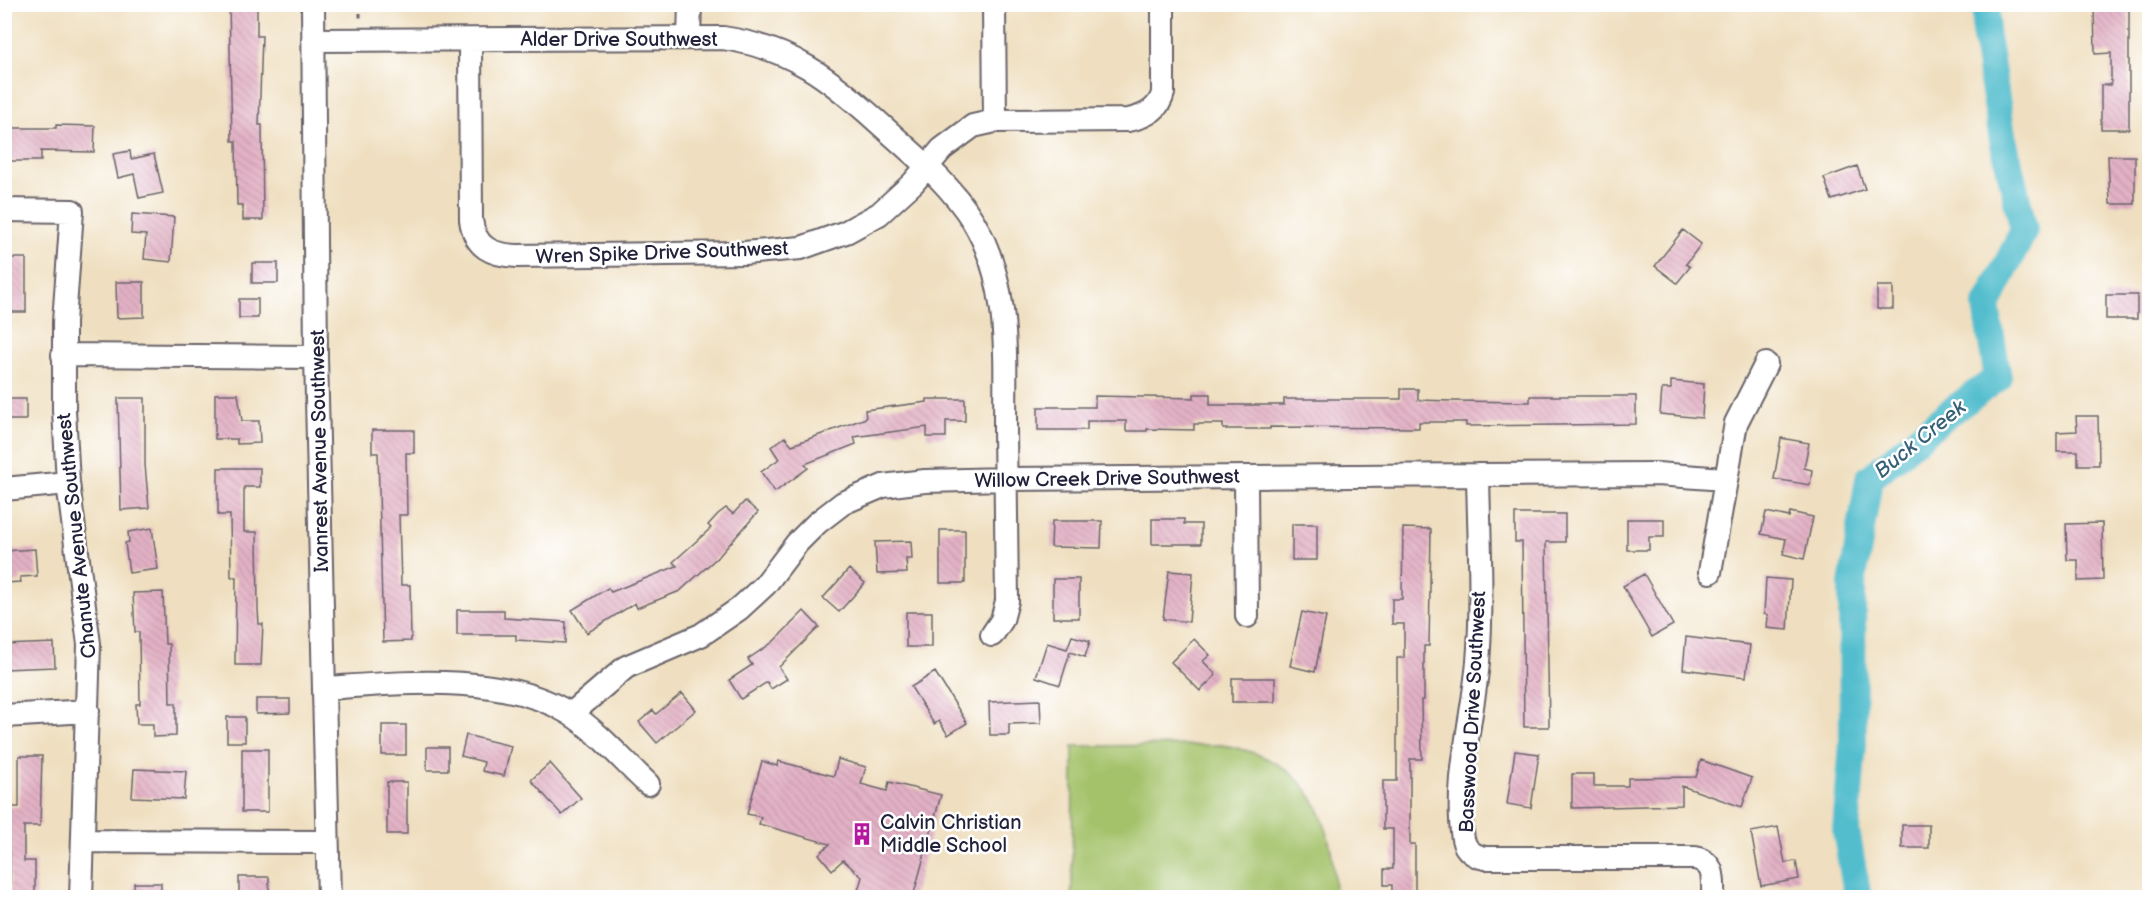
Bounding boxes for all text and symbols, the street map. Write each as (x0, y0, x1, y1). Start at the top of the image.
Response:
street label: Alder Drive Southwest (520, 28, 718, 52)
street label: Wren Spike Drive Southwest (535, 237, 789, 269)
street label: Ivanrest Avenue Southwest (306, 329, 334, 573)
water label: Buck Creek (1870, 395, 1972, 484)
street label: Chanute Avenue Southwest (52, 412, 102, 660)
street label: Willow Creek Drive Southwest (974, 465, 1240, 493)
street label: Basswood Drive Southwest (1455, 590, 1491, 834)
place label: Calvin Christian Middle School (880, 811, 1021, 858)
building icon: Calvin Christian Middle School (849, 821, 875, 847)

